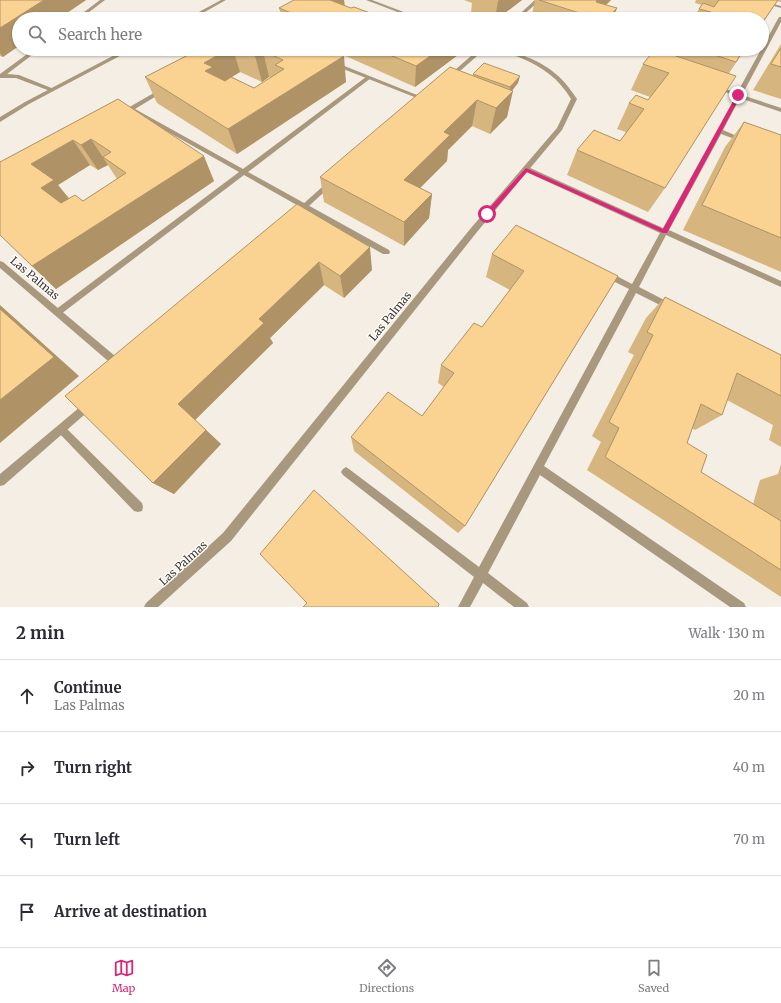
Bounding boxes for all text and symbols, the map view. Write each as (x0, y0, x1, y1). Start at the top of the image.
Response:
search box (12, 12, 769, 56)
icon: search (26, 23, 48, 45)
text: Search here (58, 25, 142, 44)
route end (729, 86, 747, 104)
route start (478, 205, 496, 223)
street label: Las Palmas (8, 253, 62, 303)
street label: Las Palmas (366, 288, 414, 344)
street label: Las Palmas (156, 538, 210, 588)
text: 2 min (16, 622, 64, 644)
text: Walk · 130 m (688, 625, 765, 642)
text: Continue (54, 678, 122, 697)
icon: ahead (16, 685, 38, 707)
text: 20 m (733, 687, 765, 704)
text: Las Palmas (54, 697, 125, 714)
icon: right (16, 757, 38, 779)
text: Turn right (54, 758, 132, 777)
text: 40 m (733, 759, 765, 776)
icon: left (16, 829, 38, 851)
text: Turn left (54, 830, 120, 849)
text: 70 m (734, 831, 765, 848)
icon: arrive (16, 901, 38, 923)
text: Arrive at destination (54, 902, 207, 921)
tab: Map (112, 957, 135, 995)
tab: Directions (359, 957, 414, 995)
tab: Saved (638, 957, 669, 995)

